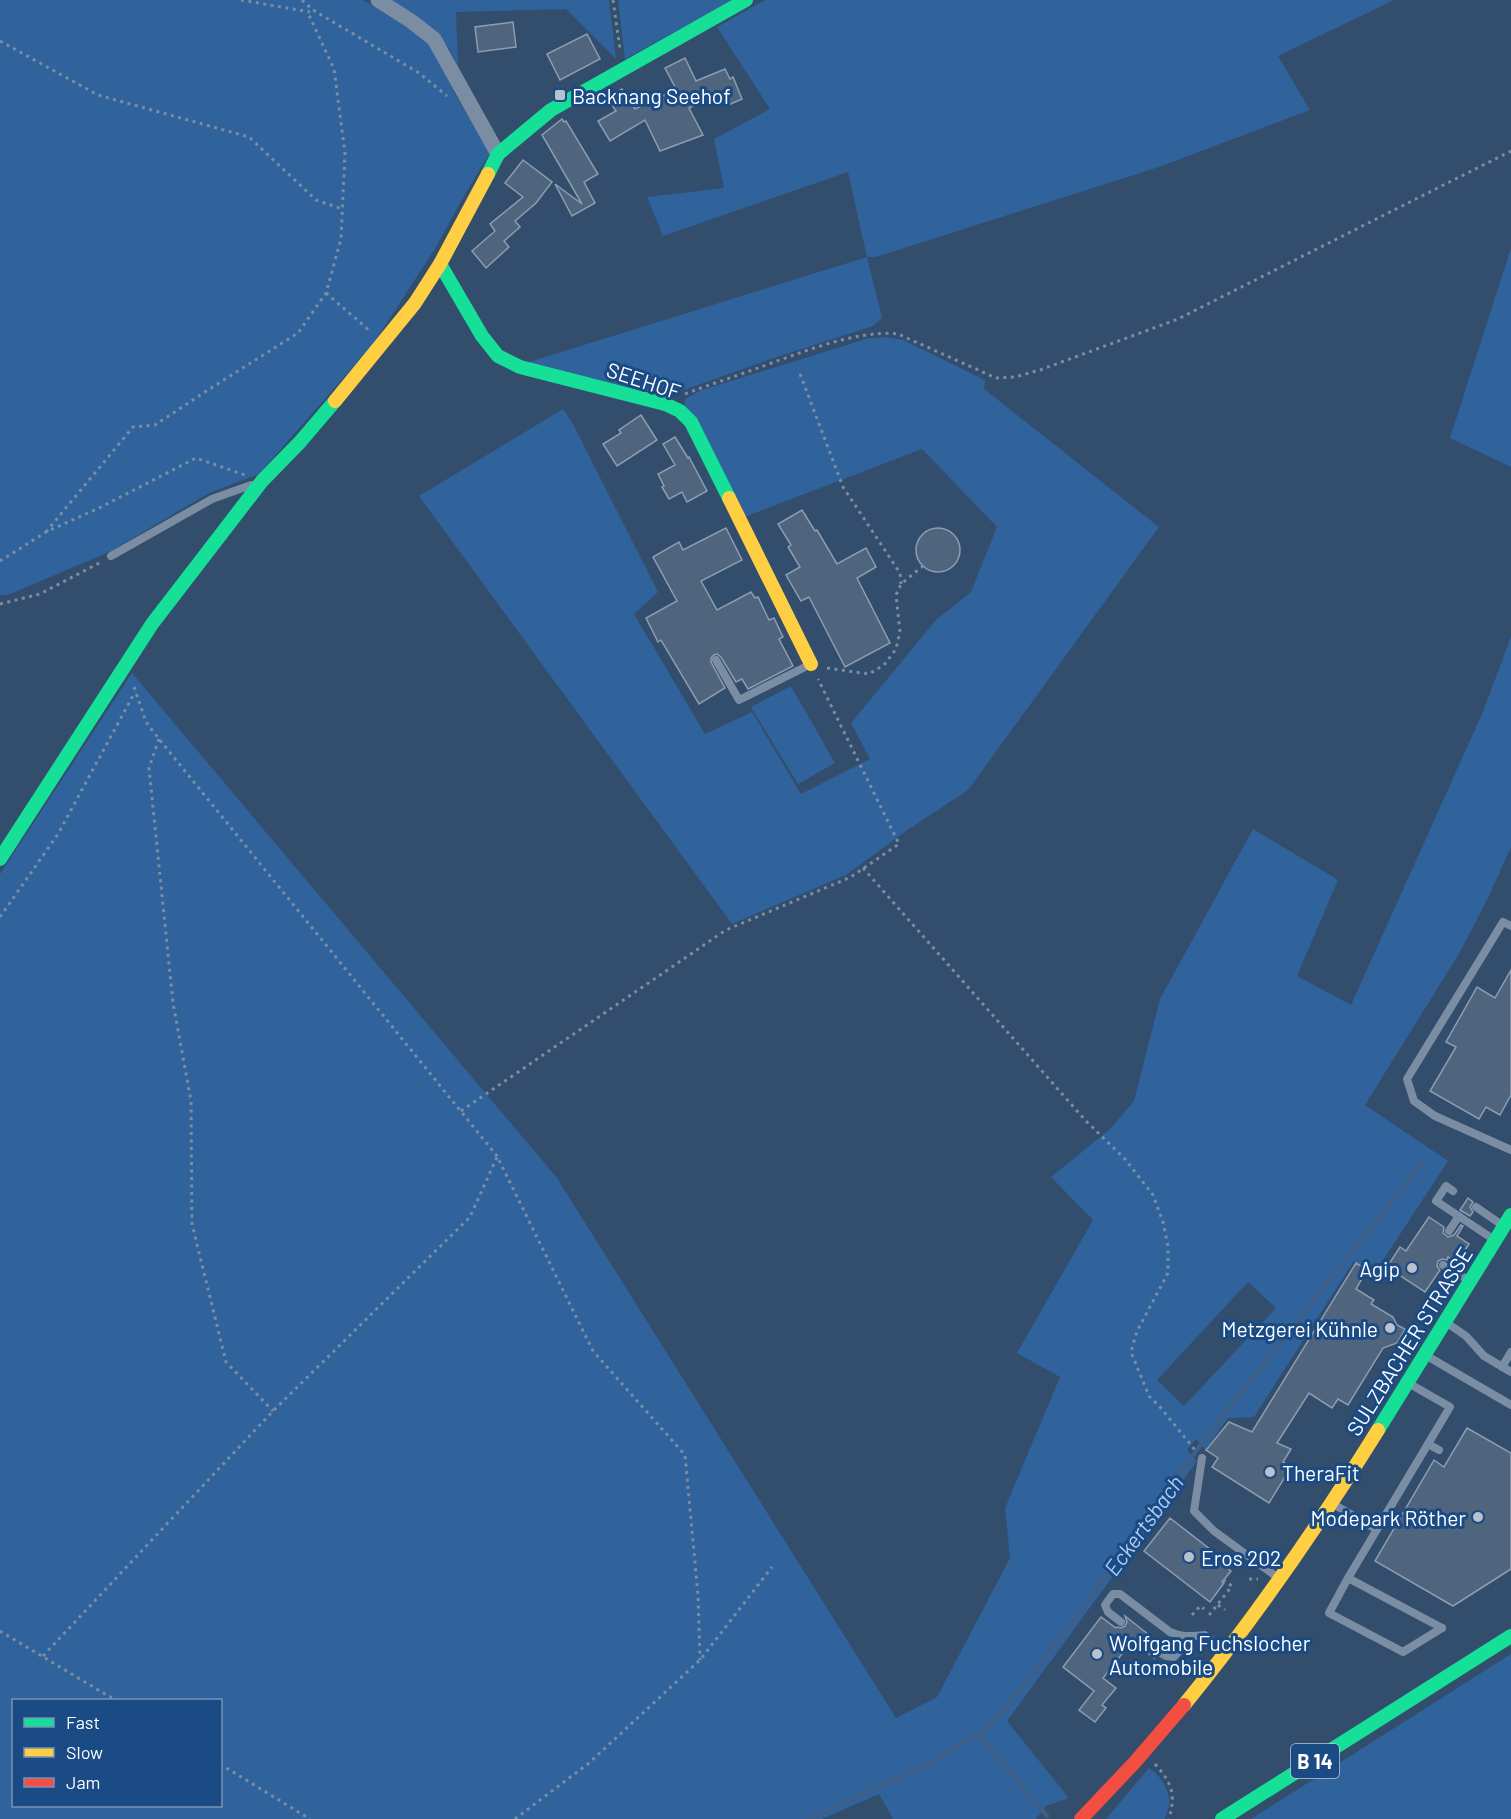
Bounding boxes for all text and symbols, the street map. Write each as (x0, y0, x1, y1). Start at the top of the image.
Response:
place label: Backnang Seehof (572, 83, 731, 108)
marker: Backnang Seehof (553, 88, 567, 102)
street label: SEEHOF (604, 356, 684, 404)
street label: SULZBACHER STRASSE (1341, 1242, 1477, 1440)
place label: Agip (1360, 1256, 1400, 1281)
marker: Agip (1405, 1261, 1419, 1275)
place label: Metzgerei Kühnle (1221, 1316, 1378, 1341)
marker: Metzgerei Kühnle (1383, 1321, 1397, 1335)
place label: TheraFit (1282, 1460, 1360, 1485)
marker: TheraFit (1263, 1465, 1277, 1479)
water label: Eckertsbach (1098, 1470, 1188, 1580)
place label: Modepark Röther (1311, 1505, 1466, 1530)
marker: Modepark Röther (1471, 1510, 1485, 1524)
place label: Eros 202 (1201, 1545, 1281, 1570)
marker: Eros 202 (1182, 1550, 1196, 1564)
place label: Wolfgang Fuchslocher Automobile (1109, 1630, 1311, 1679)
marker: Wolfgang Fuchslocher Automobile (1090, 1647, 1104, 1661)
legend (12, 1699, 222, 1807)
text: Fast (66, 1711, 100, 1733)
text: Slow (66, 1741, 103, 1763)
road number: B 14 (1291, 1744, 1339, 1778)
text: Jam (66, 1771, 100, 1793)

